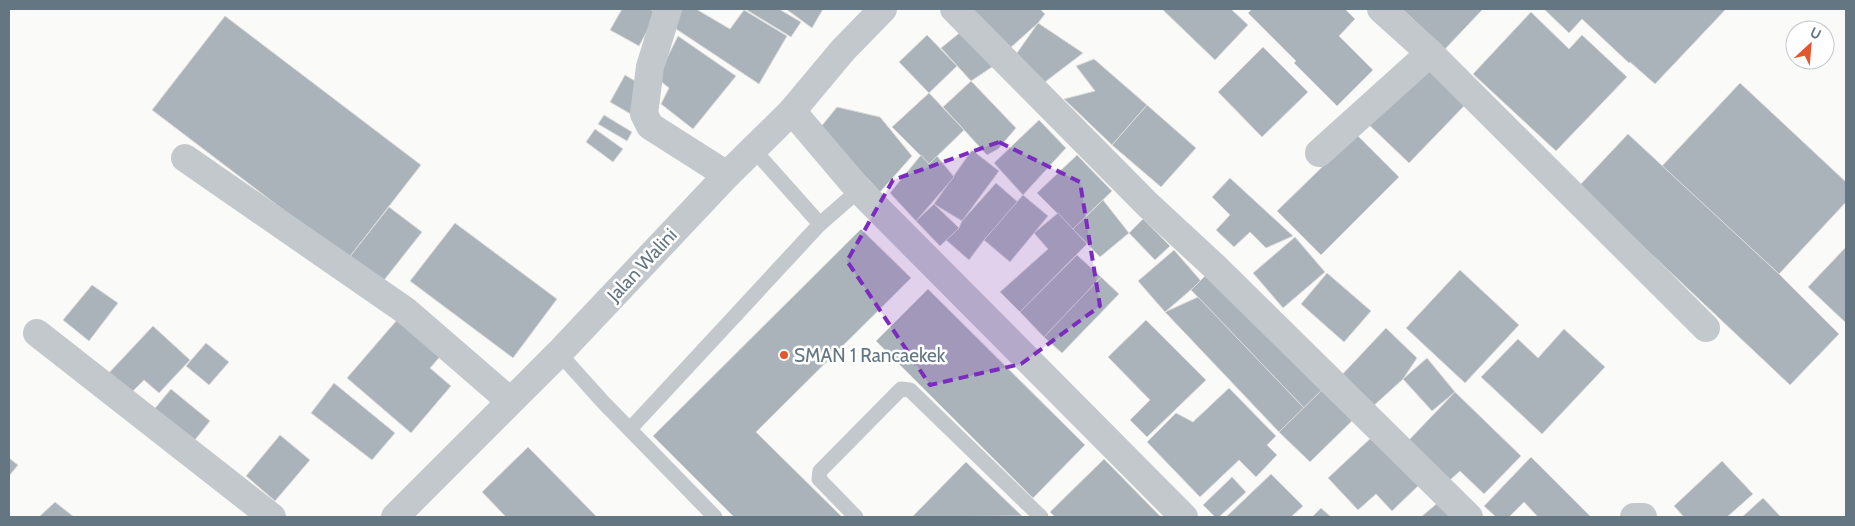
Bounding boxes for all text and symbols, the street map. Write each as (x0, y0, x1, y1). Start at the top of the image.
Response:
north arrow (1785, 20, 1835, 70)
text: U (1807, 23, 1824, 44)
street label: Jalan Walini (602, 224, 682, 307)
place label: SMAN 1 Rancaekek (794, 344, 946, 367)
marker: SMAN 1 Rancaekek (778, 349, 790, 361)

